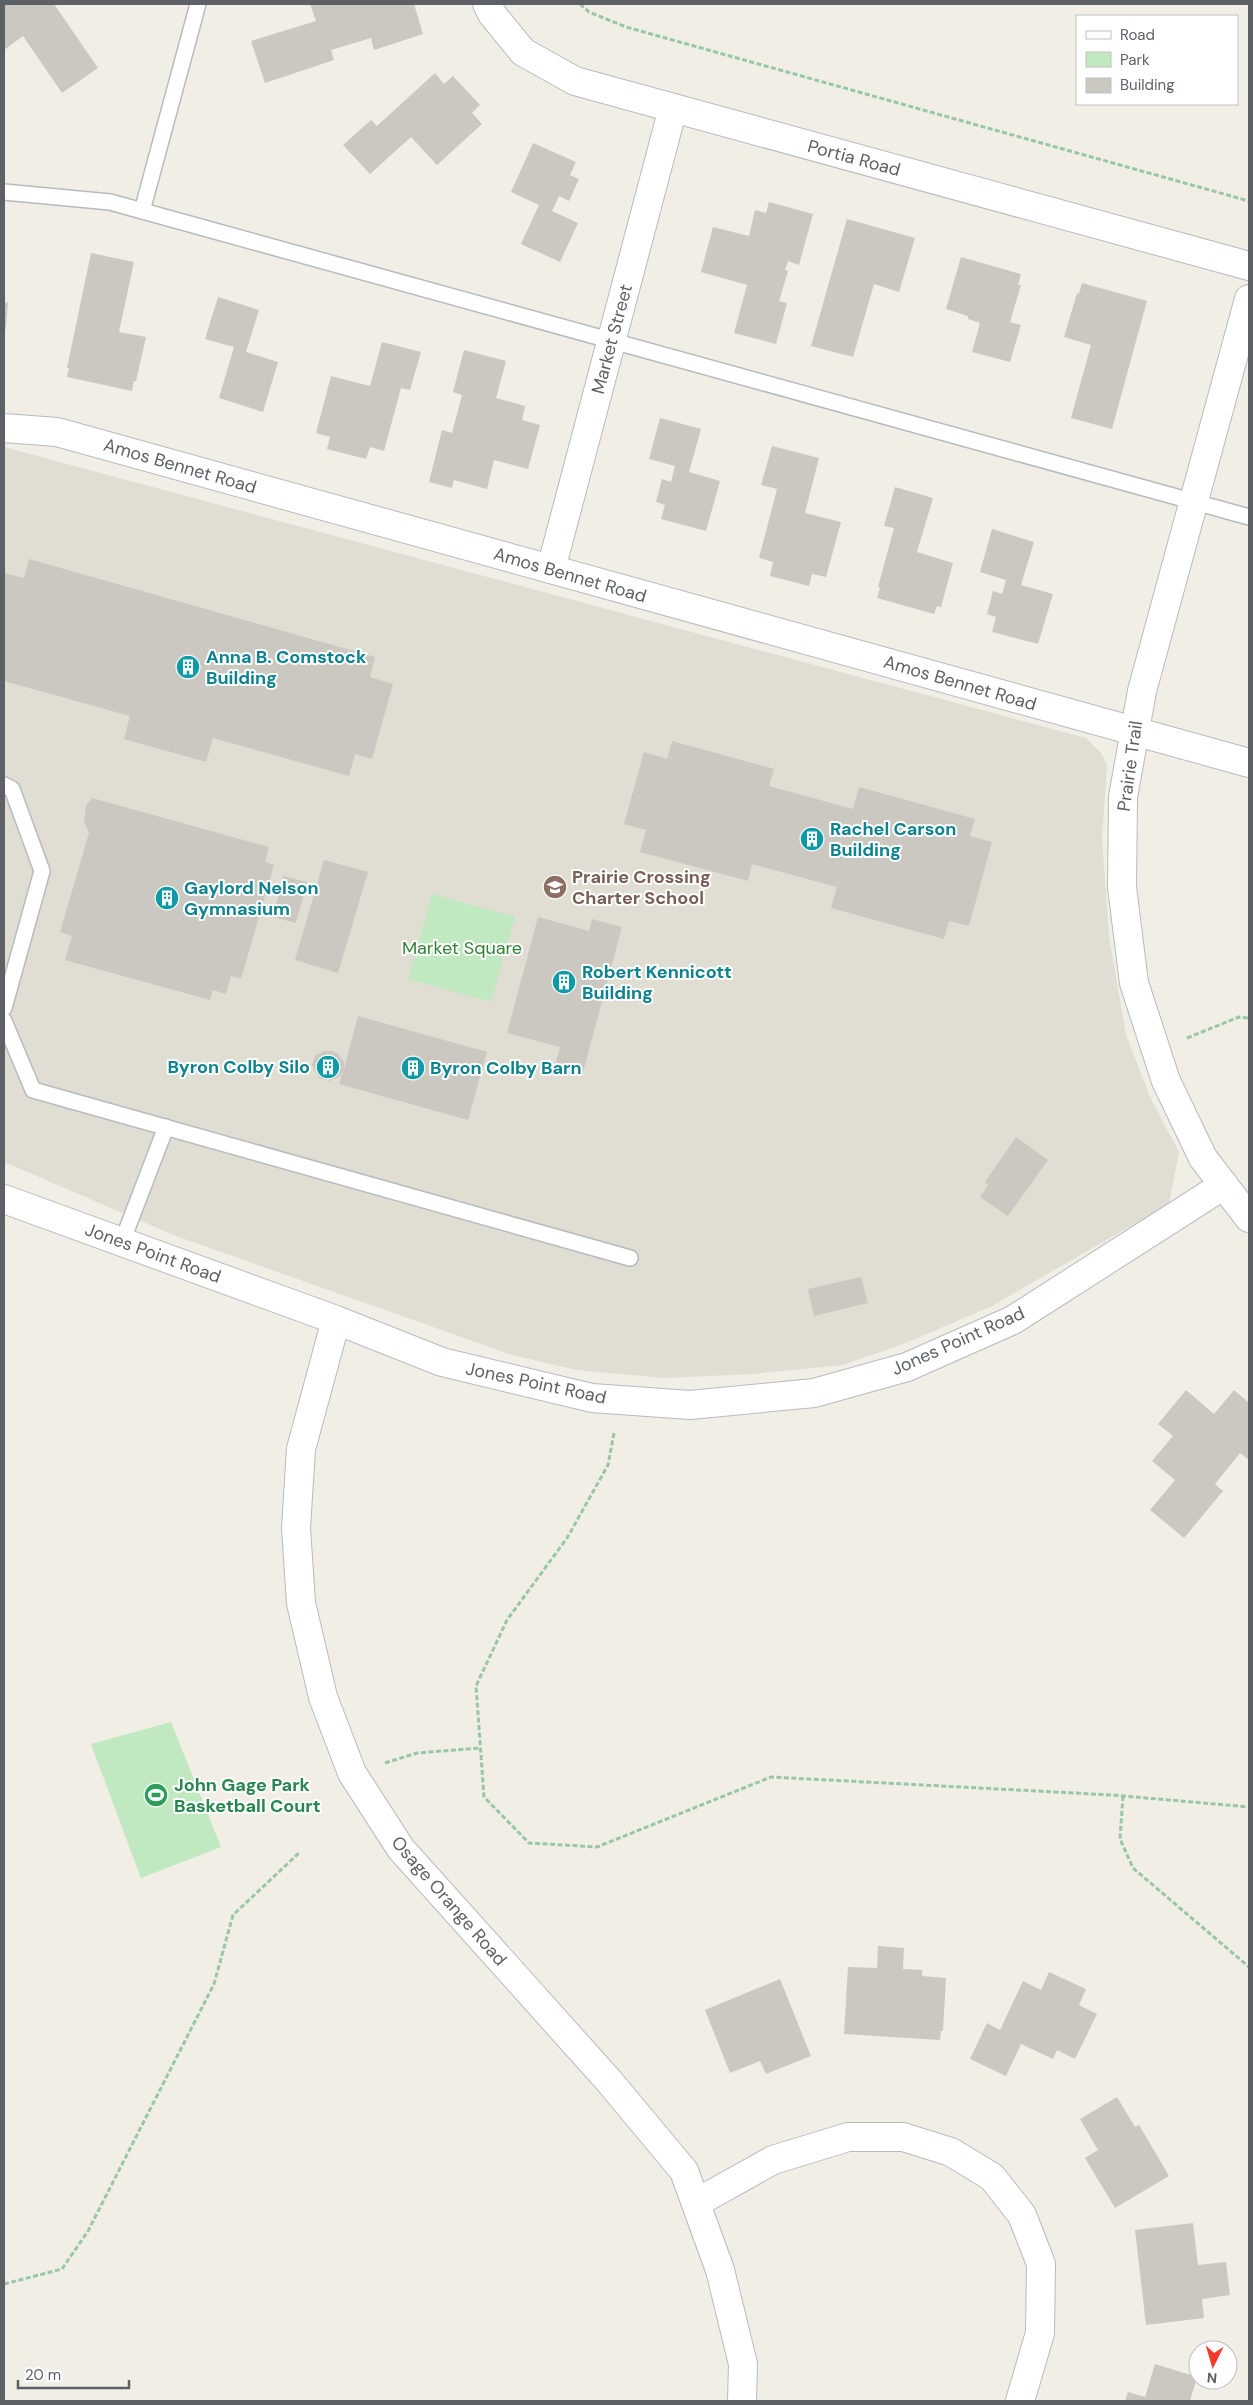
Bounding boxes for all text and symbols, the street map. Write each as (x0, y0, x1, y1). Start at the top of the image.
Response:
legend (1076, 15, 1238, 105)
text: Road (1120, 25, 1155, 45)
text: Park (1120, 50, 1150, 70)
text: Building (1120, 75, 1175, 95)
street label: Portia Road (805, 134, 903, 182)
street label: Market Street (586, 281, 638, 397)
street label: Amos Bennet Road (101, 433, 259, 499)
street label: Amos Bennet Road (491, 542, 649, 608)
place label: Anna B. Comstock Building (206, 645, 367, 690)
street label: Amos Bennet Road (881, 650, 1039, 716)
building icon: Anna B. Comstock Building (175, 654, 201, 680)
street label: Prairie Trail (1112, 719, 1148, 813)
place label: Rachel Carson Building (830, 817, 956, 862)
building icon: Rachel Carson Building (799, 826, 825, 852)
place label: Prairie Crossing Charter School (572, 865, 711, 910)
school or university icon: Prairie Crossing Charter School (542, 874, 568, 900)
place label: Gaylord Nelson Gymnasium (184, 876, 319, 921)
building icon: Gaylord Nelson Gymnasium (154, 885, 180, 911)
park label: Market Square (402, 936, 522, 960)
place label: Robert Kennicott Building (582, 960, 732, 1005)
building icon: Robert Kennicott Building (551, 969, 577, 995)
building icon: Byron Colby Silo (315, 1054, 341, 1080)
place label: Byron Colby Silo (167, 1055, 310, 1079)
building icon: Byron Colby Barn (400, 1055, 426, 1081)
place label: Byron Colby Barn (430, 1056, 582, 1080)
street label: Jones Point Road (82, 1217, 224, 1289)
street label: Jones Point Road (888, 1301, 1028, 1381)
street label: Jones Point Road (464, 1356, 608, 1410)
place label: John Gage Park Basketball Court (174, 1773, 320, 1818)
sports icon: John Gage Park Basketball Court (143, 1782, 169, 1808)
street label: Osage Orange Road (386, 1831, 512, 1971)
north arrow (1188, 2340, 1238, 2390)
scale bar (18, 2358, 129, 2390)
text: 20 m (25, 2365, 61, 2385)
text: N (1206, 2369, 1218, 2387)

